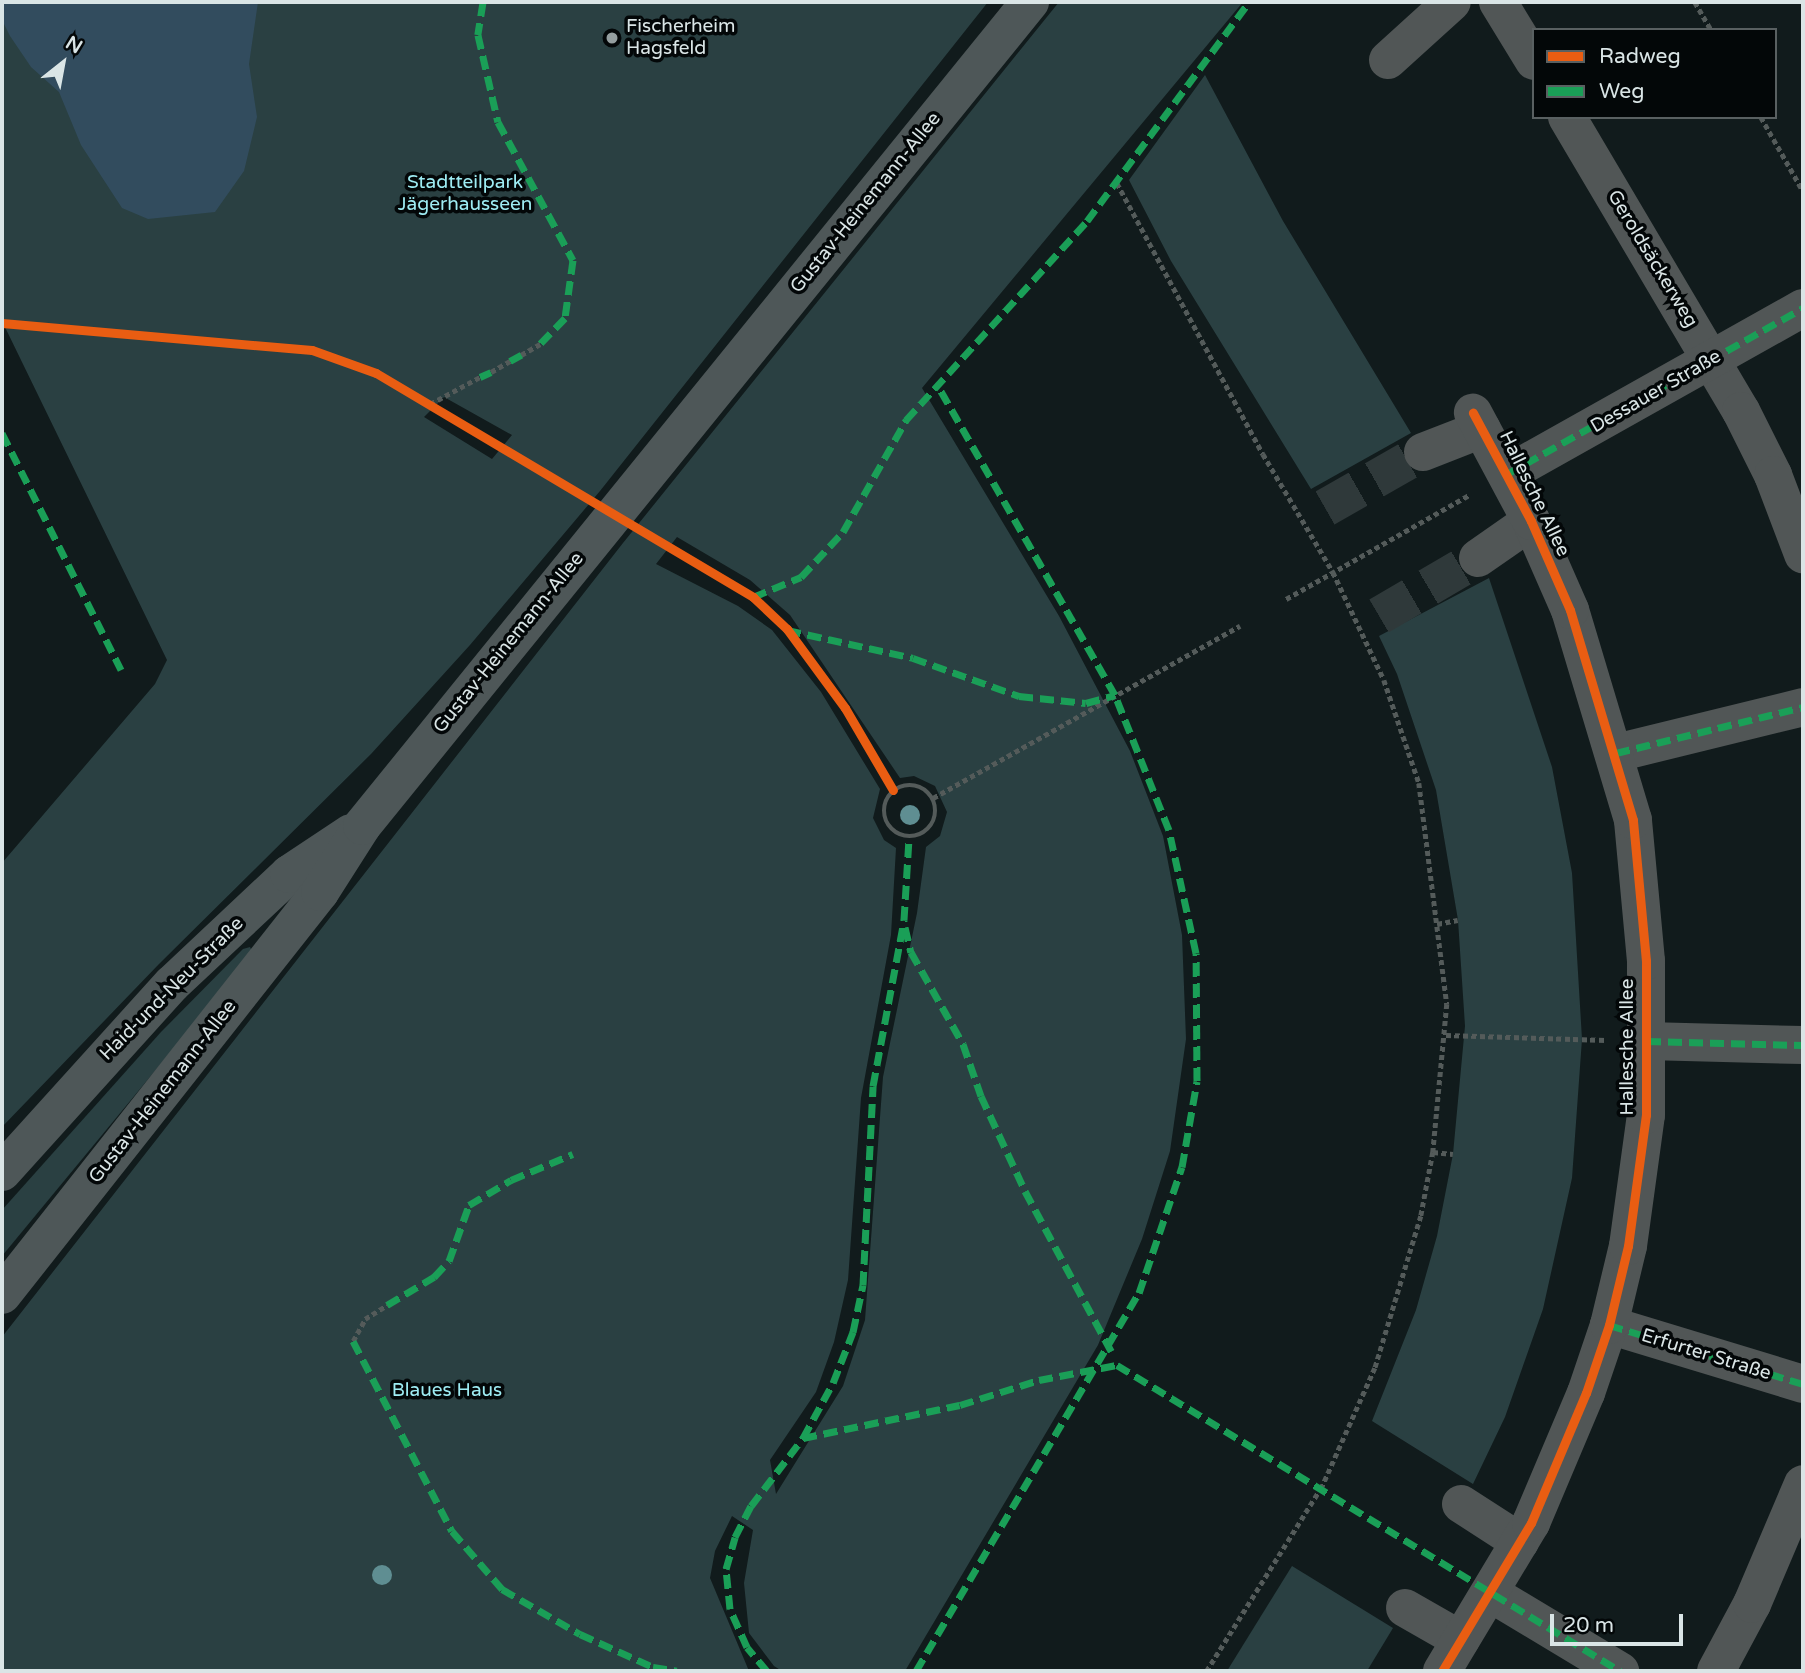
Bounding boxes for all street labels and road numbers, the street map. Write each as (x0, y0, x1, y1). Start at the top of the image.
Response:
street label: Gustav-Heinemann-Allee (786, 108, 946, 298)
street label: Geroldsäckerweg (1602, 186, 1702, 332)
street label: Dessauer Straße (1587, 345, 1725, 439)
street label: Hallesche Allee (1494, 428, 1574, 560)
street label: Gustav-Heinemann-Allee (429, 548, 589, 738)
street label: Haid-und-Neu-Straße (95, 912, 249, 1066)
street label: Hallesche Allee (1617, 979, 1639, 1115)
street label: Gustav-Heinemann-Allee (84, 996, 242, 1188)
street label: Erfurter Straße (1638, 1324, 1774, 1386)

